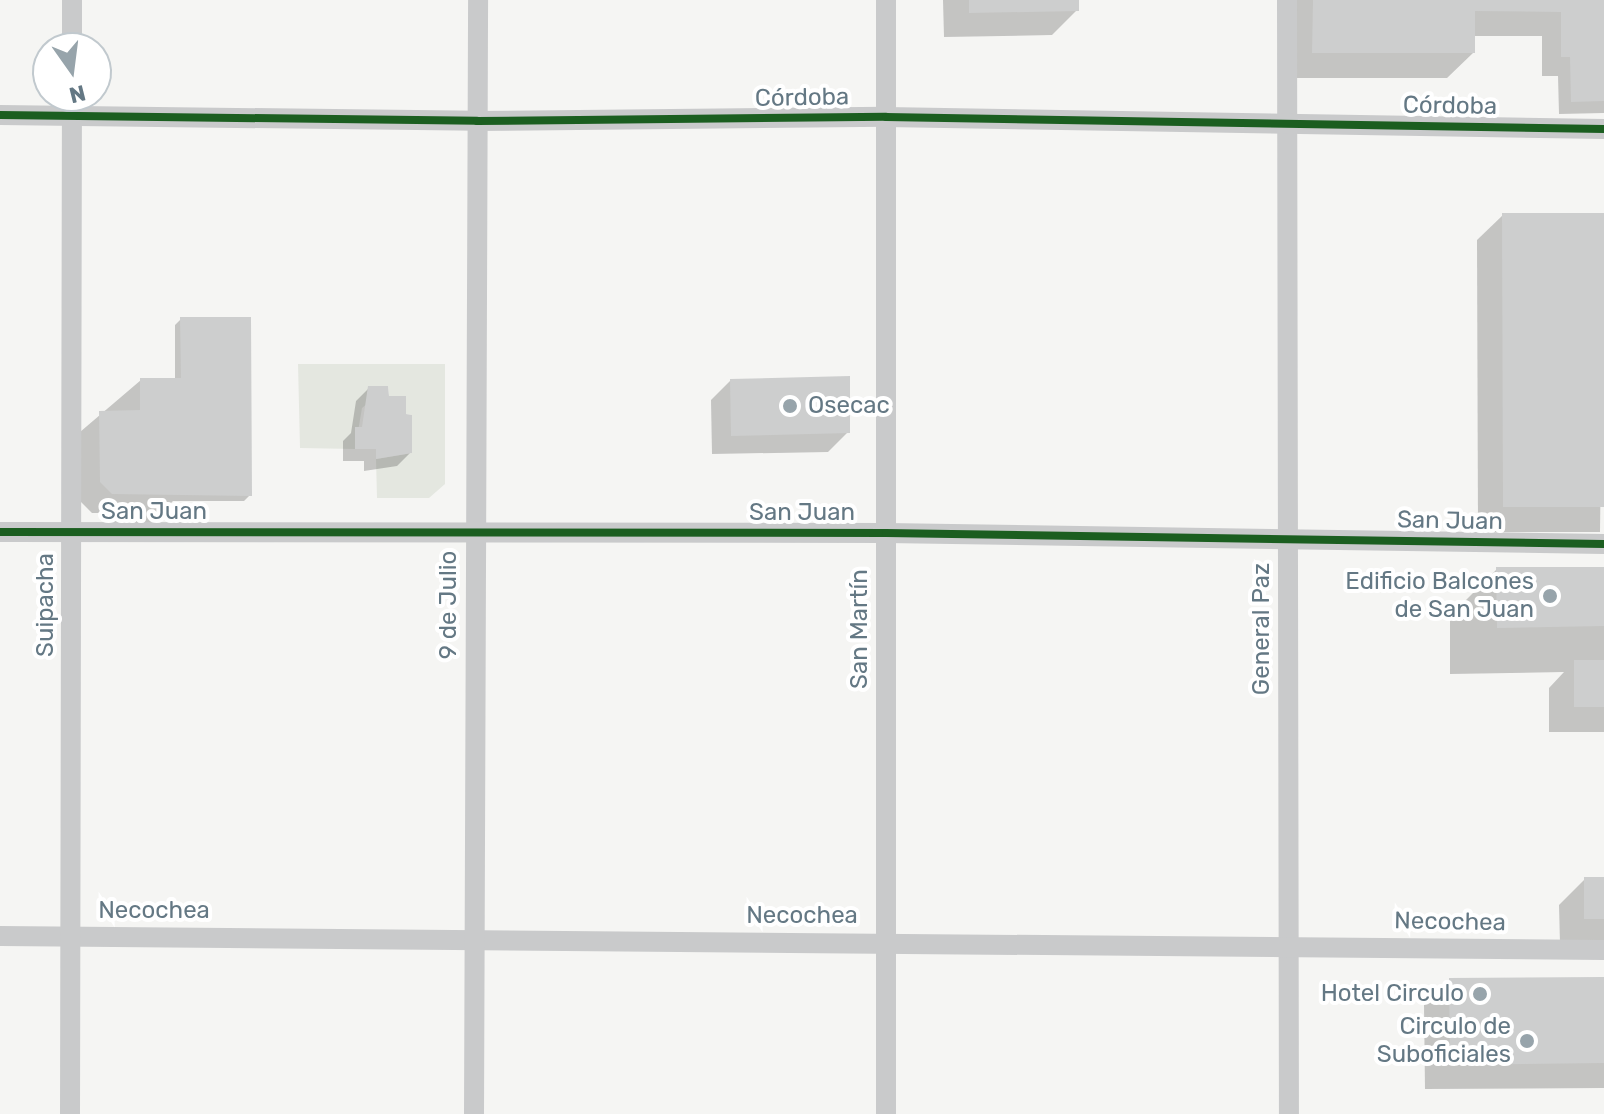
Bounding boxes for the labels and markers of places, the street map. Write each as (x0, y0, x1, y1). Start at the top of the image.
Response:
place label: Osecac (808, 392, 890, 420)
marker: Osecac (779, 395, 801, 417)
place label: Edificio Balcones de San Juan (1345, 568, 1534, 624)
marker: Edificio Balcones de San Juan (1541, 587, 1559, 605)
place label: Hotel Circulo (1321, 980, 1464, 1008)
marker: Hotel Circulo (1471, 985, 1489, 1003)
place label: Circulo de Suboficiales (1377, 1013, 1511, 1069)
marker: Circulo de Suboficiales (1518, 1032, 1536, 1050)

